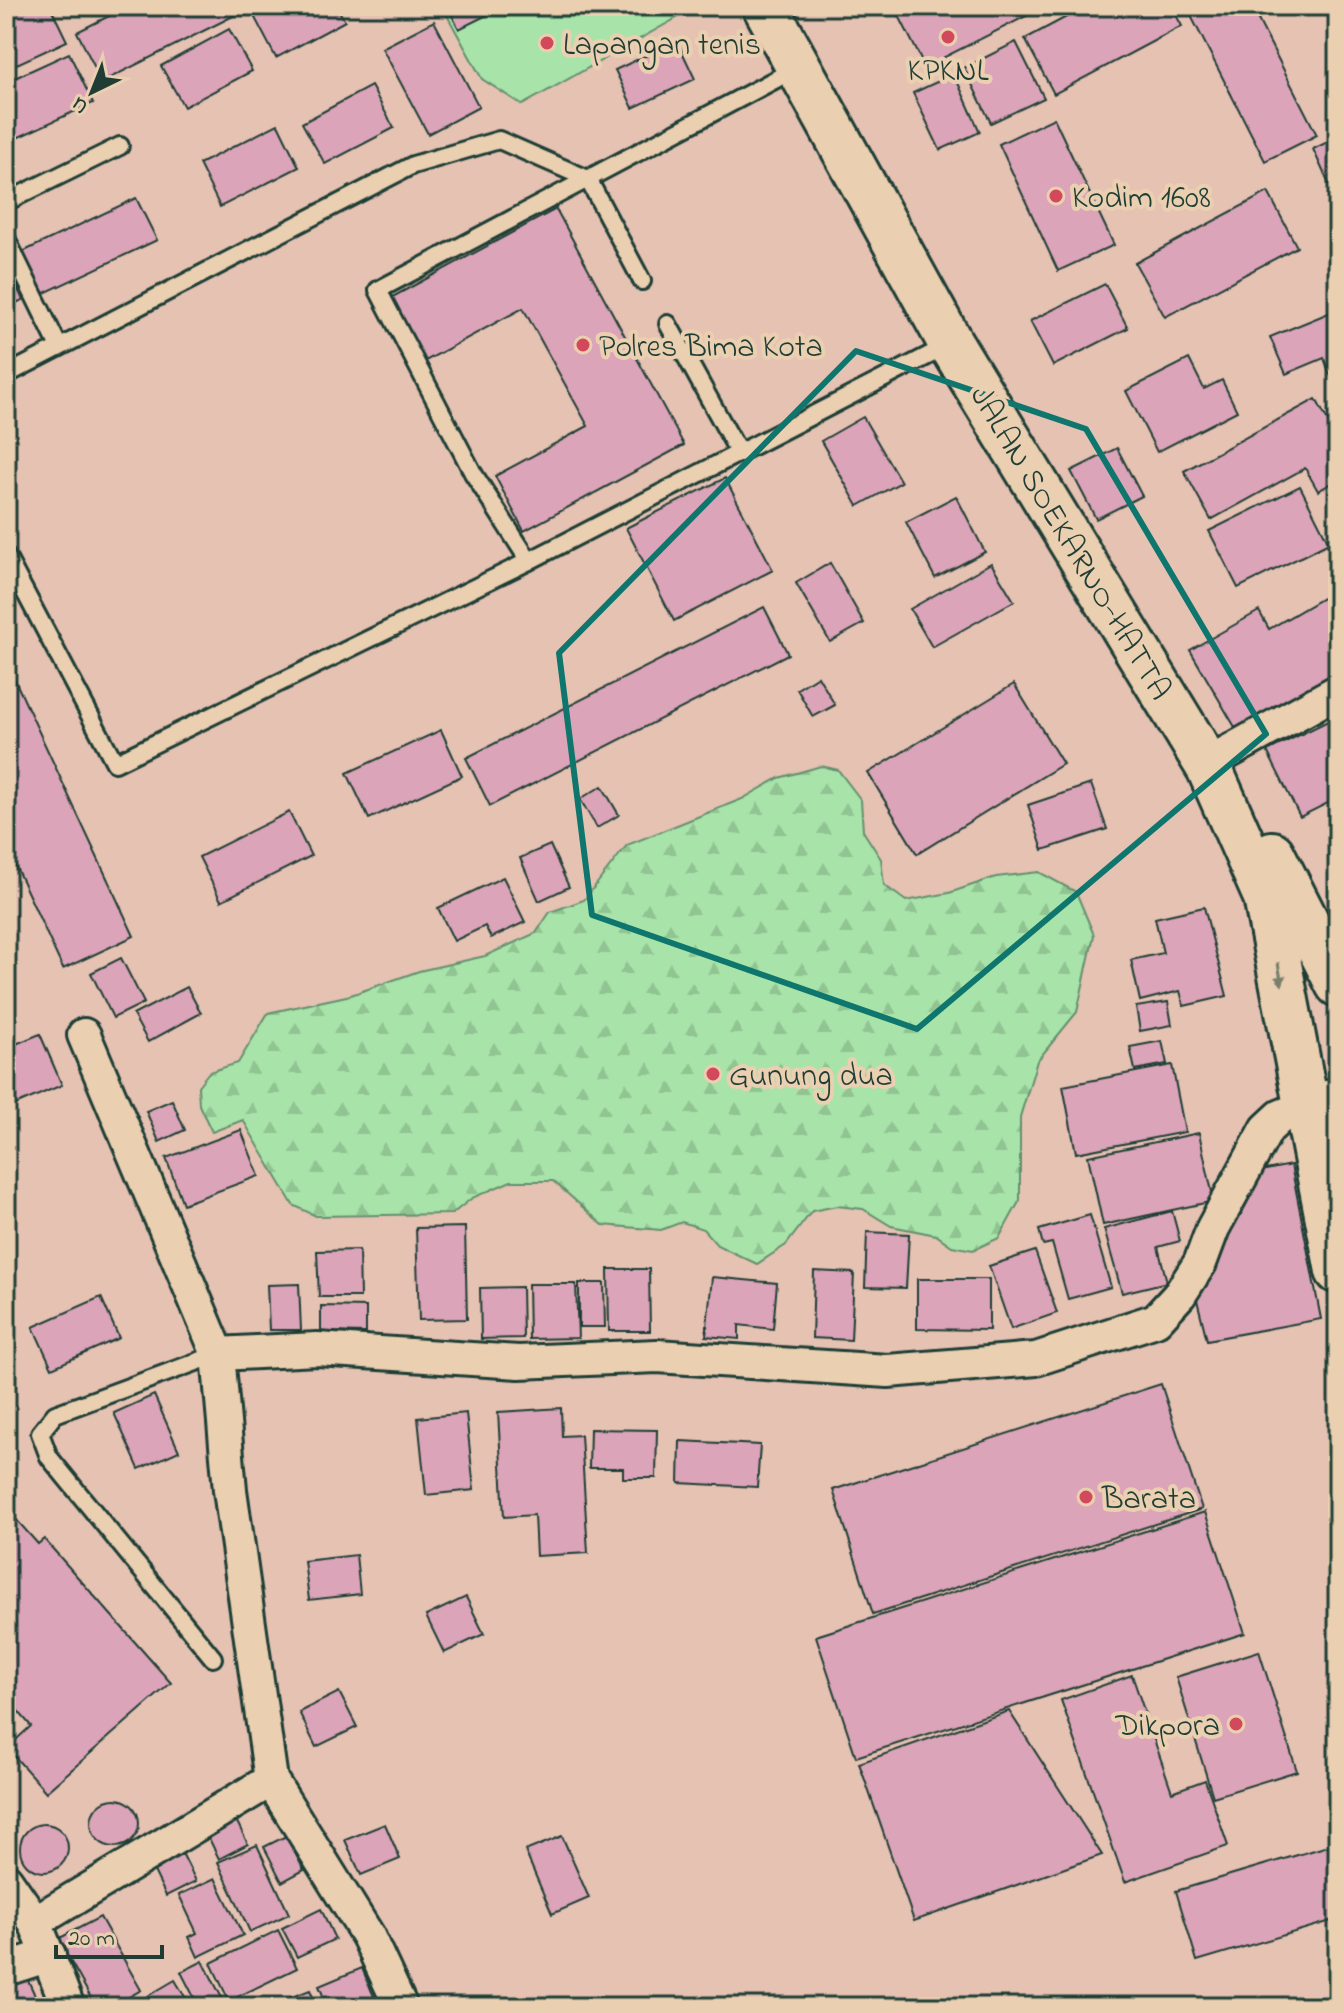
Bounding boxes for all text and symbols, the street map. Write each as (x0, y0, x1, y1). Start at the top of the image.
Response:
place label: Lapangan tenis (563, 23, 761, 70)
marker: KPKNL (939, 28, 957, 46)
marker: Lapangan tenis (538, 34, 556, 52)
place label: KPKNL (907, 49, 989, 96)
north arrow (52, 52, 132, 132)
text: U (64, 88, 96, 121)
place label: Kodim 1608 (1072, 176, 1211, 223)
marker: Kodim 1608 (1047, 187, 1065, 205)
place label: Polres Bima Kota (599, 325, 823, 372)
marker: Polres Bima Kota (574, 336, 592, 354)
street label: JALAN SOEKARNO-HATTA (956, 378, 1182, 710)
one-way arrow (1275, 962, 1287, 987)
place label: Gunung dua (729, 1054, 893, 1101)
marker: Gunung dua (704, 1065, 722, 1083)
place label: Barata (1101, 1477, 1196, 1524)
marker: Barata (1077, 1488, 1095, 1506)
place label: Dikpora (1114, 1704, 1220, 1751)
marker: Dikpora (1227, 1715, 1245, 1733)
scale bar (56, 1909, 162, 1959)
text: 20 m (68, 1922, 115, 1957)

